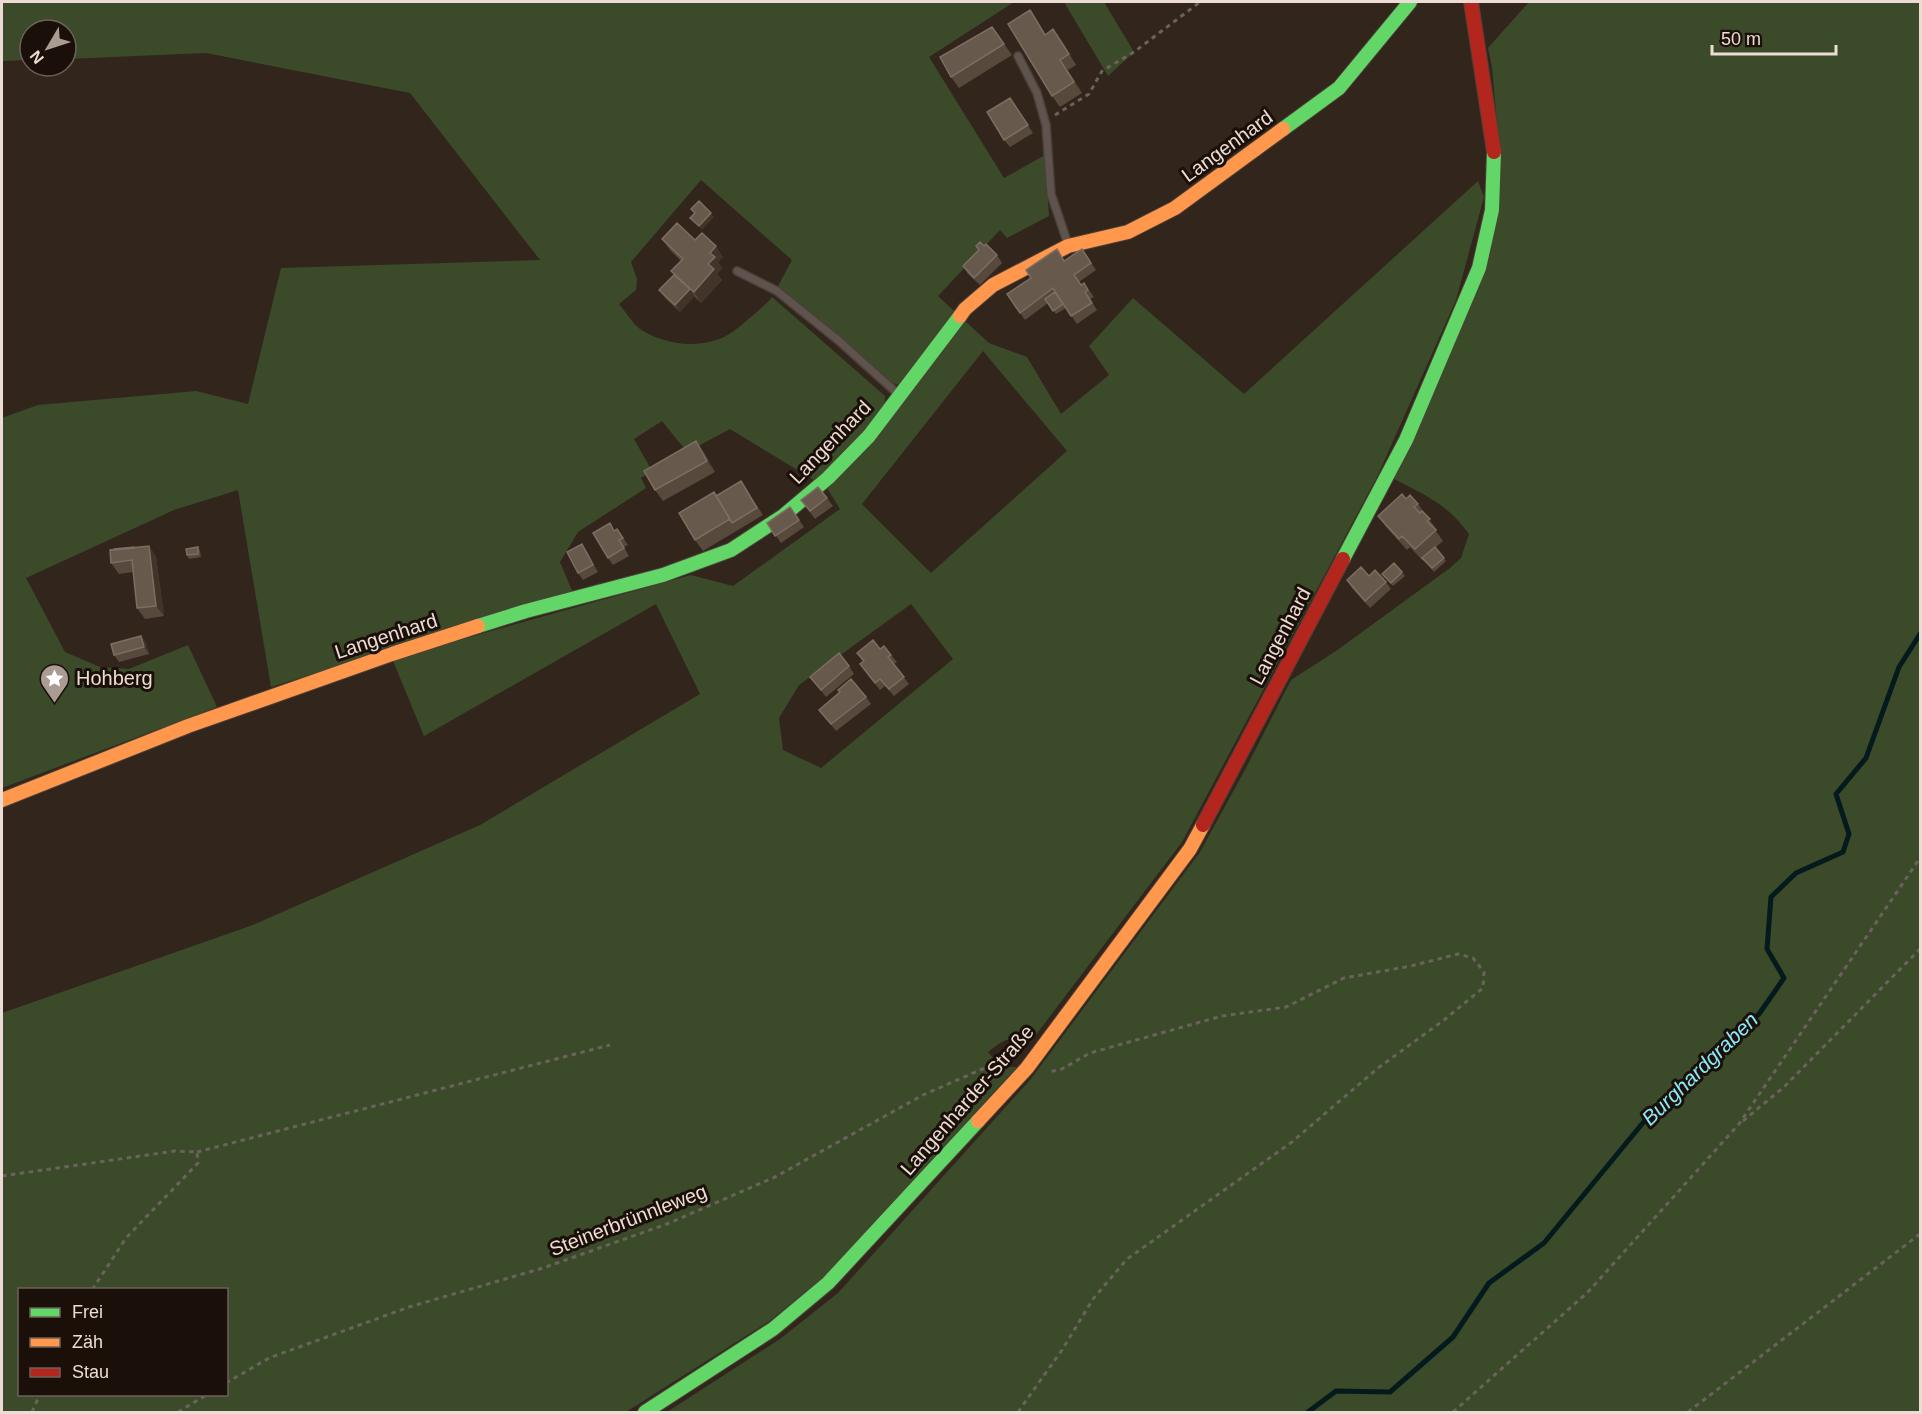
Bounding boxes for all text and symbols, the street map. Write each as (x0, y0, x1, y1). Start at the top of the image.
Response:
north arrow (18, 18, 78, 78)
scale bar (1712, 18, 1836, 56)
text: 50 m (1721, 29, 1761, 49)
text: N (26, 47, 47, 67)
street label: Langenhard (1177, 106, 1277, 186)
street label: Langenhard (785, 396, 875, 488)
street label: Langenhard (1245, 584, 1315, 688)
street label: Langenhard (332, 609, 440, 663)
place icon: Hohberg (39, 662, 71, 704)
place label: Hohberg (76, 667, 153, 689)
water label: Burghardgraben (1637, 1008, 1762, 1130)
street label: Langenharder-Straße (896, 1021, 1038, 1179)
street label: Steinerbrünnleweg (546, 1180, 710, 1260)
legend (18, 1288, 228, 1396)
text: Frei (72, 1302, 103, 1322)
text: Zäh (72, 1332, 103, 1352)
text: Stau (72, 1362, 109, 1382)

